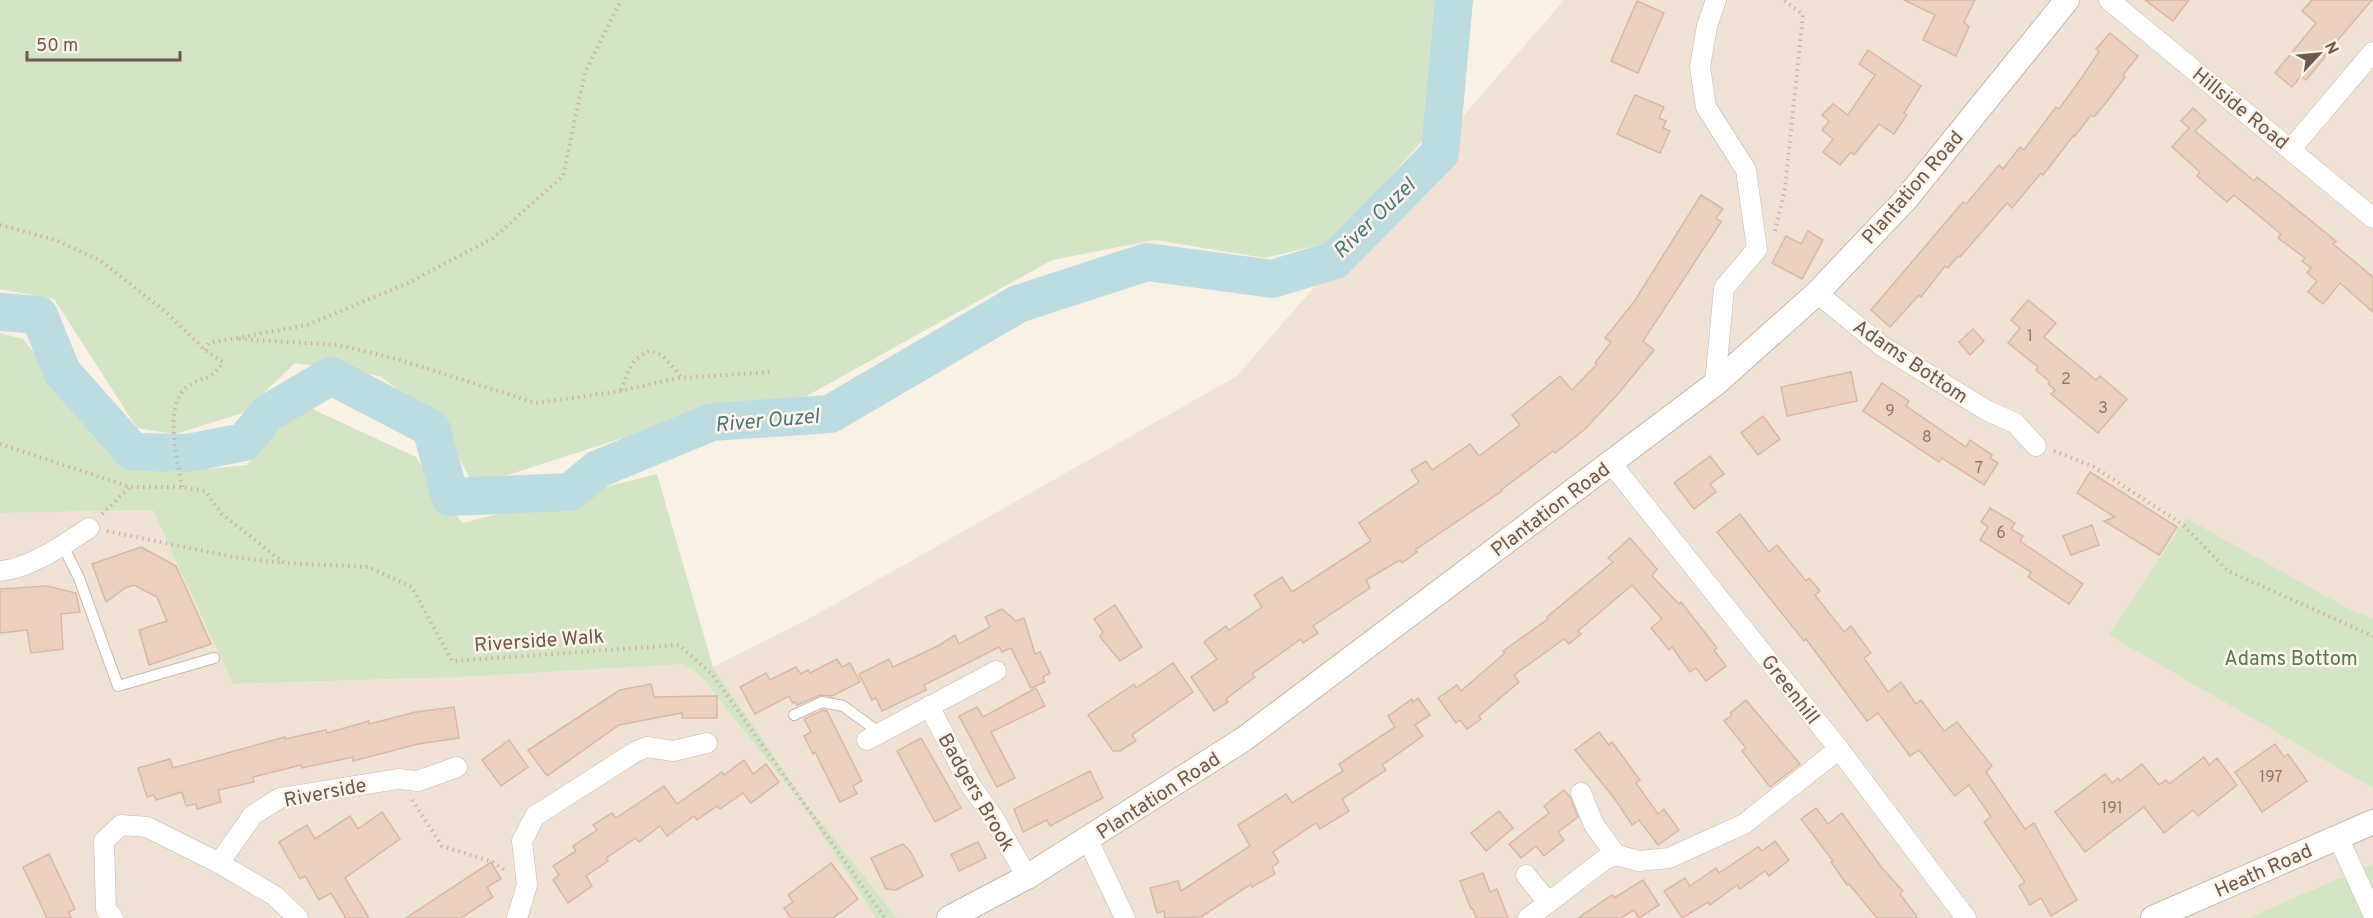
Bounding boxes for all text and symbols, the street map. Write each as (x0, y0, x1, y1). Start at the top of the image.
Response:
scale bar (27, 24, 180, 62)
north arrow (2289, 24, 2349, 84)
text: 50 m (36, 35, 78, 58)
text: N (2319, 39, 2342, 58)
street label: Hillside Road (2186, 63, 2293, 156)
street label: Plantation Road (1857, 126, 1970, 251)
water label: River Ouzel (1328, 172, 1423, 265)
street label: Adams Bottom (1847, 315, 1972, 411)
house number: 1 (2027, 327, 2033, 347)
house number: 2 (2061, 370, 2071, 390)
house number: 3 (2098, 399, 2108, 419)
house number: 9 (1885, 402, 1895, 422)
water label: River Ouzel (714, 403, 822, 439)
house number: 8 (1922, 428, 1932, 448)
street label: Plantation Road (1486, 457, 1616, 564)
house number: 7 (1975, 459, 1983, 479)
house number: 6 (1996, 524, 2006, 544)
street label: Riverside Walk (473, 624, 605, 660)
park label: Adams Bottom (2224, 647, 2358, 673)
street label: Greenhill (1754, 650, 1825, 730)
street label: Badgers Brook (931, 729, 1020, 857)
street label: Plantation Road (1092, 747, 1226, 846)
house number: 197 (2259, 768, 2283, 788)
street label: Riverside (282, 773, 369, 815)
house number: 191 (2101, 799, 2123, 819)
street label: Heath Road (2211, 839, 2317, 905)

